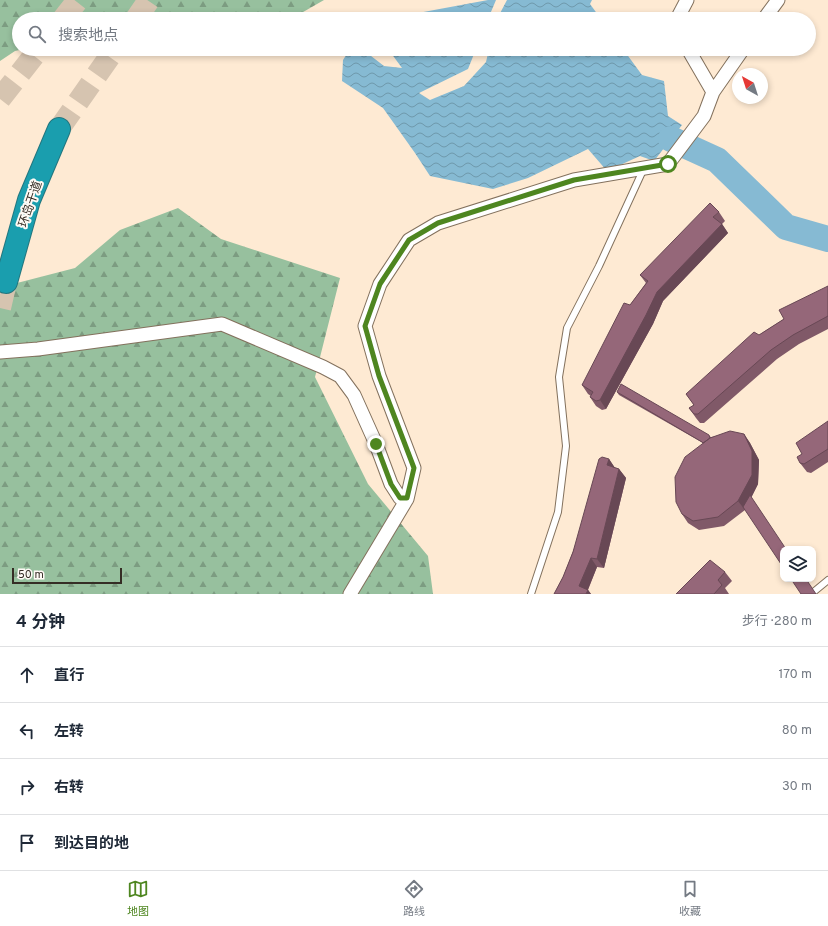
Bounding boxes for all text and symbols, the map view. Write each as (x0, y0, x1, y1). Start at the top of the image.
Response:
search box (12, 12, 816, 56)
icon: search (26, 23, 48, 45)
text: 搜索地点 (58, 27, 118, 46)
north arrow (732, 68, 768, 104)
route start (659, 155, 677, 173)
street label: 环岛干道 (16, 179, 46, 230)
route end (367, 435, 385, 453)
map controls (780, 546, 816, 582)
button: layers (780, 546, 816, 582)
scale bar (12, 566, 122, 585)
text: 50 m (18, 568, 44, 582)
text: 4 分钟 (16, 612, 65, 634)
text: 步行 · 280 m (742, 614, 812, 630)
icon: ahead (16, 664, 38, 686)
text: 直行 (54, 667, 84, 686)
text: 170 m (778, 667, 812, 683)
icon: left (16, 720, 38, 742)
text: 左转 (54, 723, 84, 742)
text: 80 m (782, 723, 812, 739)
icon: right (16, 776, 38, 798)
text: 右转 (54, 779, 84, 798)
text: 30 m (782, 779, 812, 795)
icon: arrive (16, 832, 38, 854)
text: 到达目的地 (54, 835, 129, 854)
tab: 地图 (127, 878, 149, 919)
tab: 路线 (403, 878, 425, 919)
tab: 收藏 (679, 878, 701, 919)

